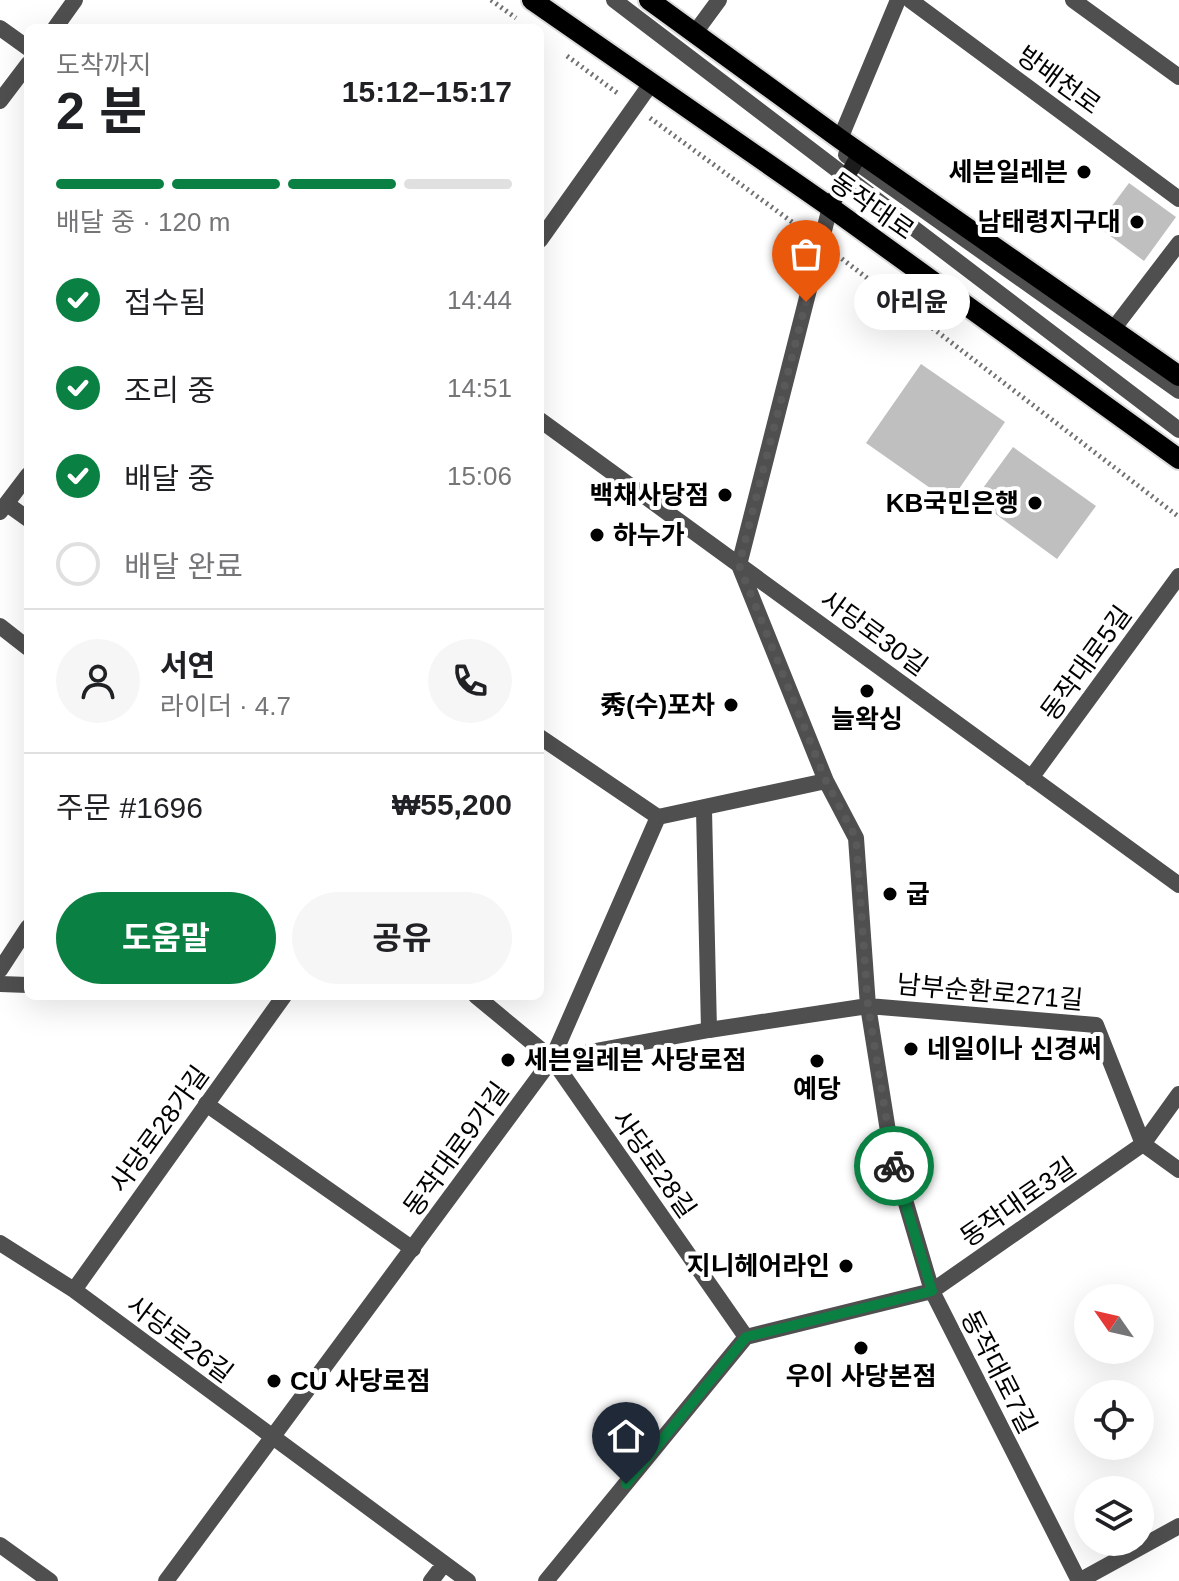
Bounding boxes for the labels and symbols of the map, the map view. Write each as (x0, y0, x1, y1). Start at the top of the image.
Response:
street label: 방배천로 (1011, 40, 1107, 120)
place label: 세븐일레븐 (948, 157, 1068, 187)
marker: 세븐일레븐 (1075, 163, 1093, 181)
street label: 동작대로 (824, 166, 920, 246)
place label: 남태령지구대 (977, 207, 1121, 237)
marker: 남태령지구대 (1128, 213, 1146, 231)
pin (772, 220, 840, 302)
callout: 아리윤 (854, 274, 970, 330)
place label: 백채사당점 (589, 480, 709, 510)
marker: 백채사당점 (716, 486, 734, 504)
place label: KB국민은행 (886, 488, 1019, 518)
marker: KB국민은행 (1026, 494, 1044, 512)
place label: 하누가 (613, 520, 685, 550)
marker: 하누가 (588, 526, 606, 544)
street label: 사당로30길 (815, 584, 933, 682)
street label: 동작대로5길 (1034, 600, 1138, 726)
marker: 늘왁싱 (858, 682, 876, 700)
place label: 秀(수)포차 (600, 690, 715, 720)
marker: 秀(수)포차 (722, 696, 740, 714)
place label: 늘왁싱 (831, 704, 903, 734)
place label: 굽 (906, 879, 930, 909)
marker: 굽 (881, 885, 899, 903)
street label: 남부순환로271길 (896, 969, 1084, 1015)
place label: 네일이나 신경써 (927, 1034, 1102, 1064)
marker: 네일이나 신경써 (902, 1040, 920, 1058)
place label: 세븐일레븐 사당로점 (524, 1045, 747, 1075)
marker: 세븐일레븐 사당로점 (499, 1051, 517, 1069)
marker: 예당 (808, 1052, 826, 1070)
street label: 사당로28가길 (103, 1060, 215, 1198)
place label: 예당 (793, 1074, 841, 1104)
street label: 동작대로9가길 (397, 1076, 515, 1222)
street label: 사당로28길 (606, 1104, 702, 1224)
courier (854, 1126, 934, 1206)
street label: 동작대로3길 (954, 1151, 1082, 1253)
place label: 지니헤어라인 (686, 1251, 830, 1281)
marker: 지니헤어라인 (837, 1257, 855, 1275)
north arrow (1074, 1284, 1154, 1364)
street label: 사당로26길 (121, 1290, 239, 1388)
street label: 동작대로7길 (955, 1305, 1043, 1439)
marker: 우이 사당본점 (852, 1339, 870, 1357)
place label: 우이 사당본점 (786, 1361, 936, 1391)
place label: CU 사당로점 (290, 1366, 430, 1396)
marker: CU 사당로점 (265, 1372, 283, 1390)
pin (592, 1402, 660, 1484)

